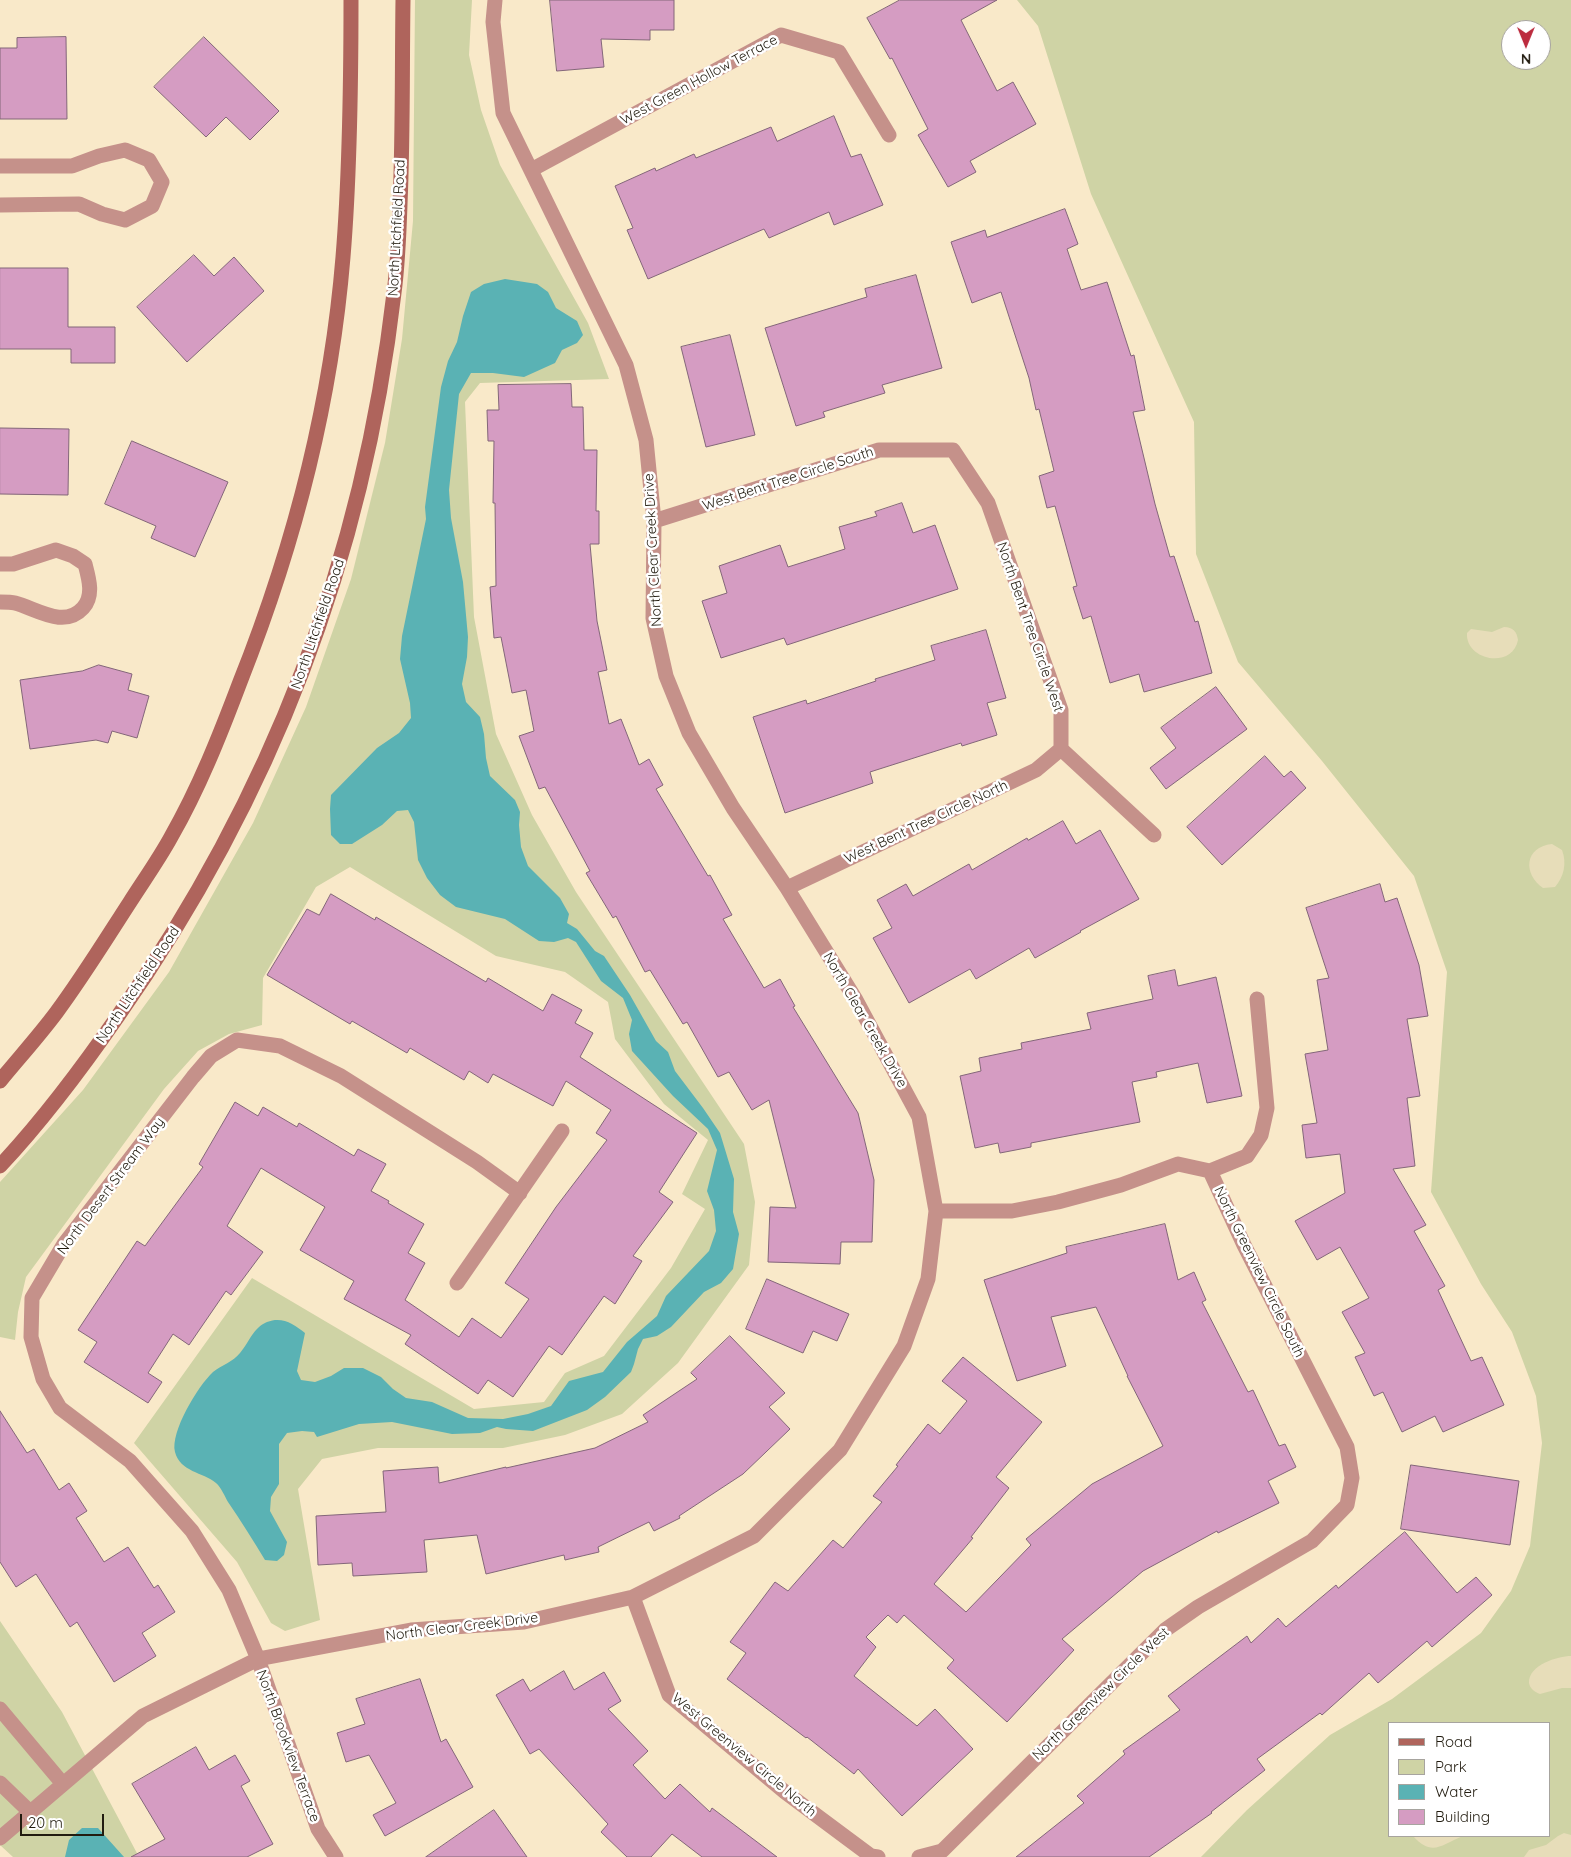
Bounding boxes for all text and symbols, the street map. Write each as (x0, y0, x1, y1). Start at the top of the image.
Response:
north arrow (1501, 20, 1551, 70)
street label: West Green Hollow Terrace (618, 31, 780, 129)
text: N (1521, 50, 1531, 68)
street label: North Litchfield Road (385, 159, 409, 297)
street label: West Bent Tree Circle South (700, 443, 876, 515)
street label: North Clear Creek Drive (641, 473, 665, 627)
street label: North Bent Tree Circle West (993, 540, 1067, 714)
street label: North Litchfield Road (288, 557, 348, 691)
street label: West Bent Tree Circle North (842, 777, 1010, 867)
street label: North Litchfield Road (93, 924, 183, 1046)
street label: North Clear Creek Drive (819, 949, 911, 1091)
street label: North Desert Stream Way (54, 1114, 168, 1258)
street label: North Greenview Circle South (1210, 1184, 1308, 1360)
street label: North Clear Creek Drive (385, 1609, 539, 1645)
street label: North Greenview Circle West (1029, 1624, 1173, 1764)
street label: North Brookview Terrace (253, 1668, 323, 1824)
street label: West Greenview Circle North (668, 1690, 820, 1820)
legend (1388, 1722, 1551, 1837)
text: Road (1435, 1732, 1472, 1751)
text: Park (1435, 1757, 1467, 1776)
text: Water (1435, 1782, 1478, 1801)
scale bar (22, 1804, 106, 1836)
text: Building (1435, 1807, 1490, 1826)
text: 20 m (28, 1813, 63, 1832)

